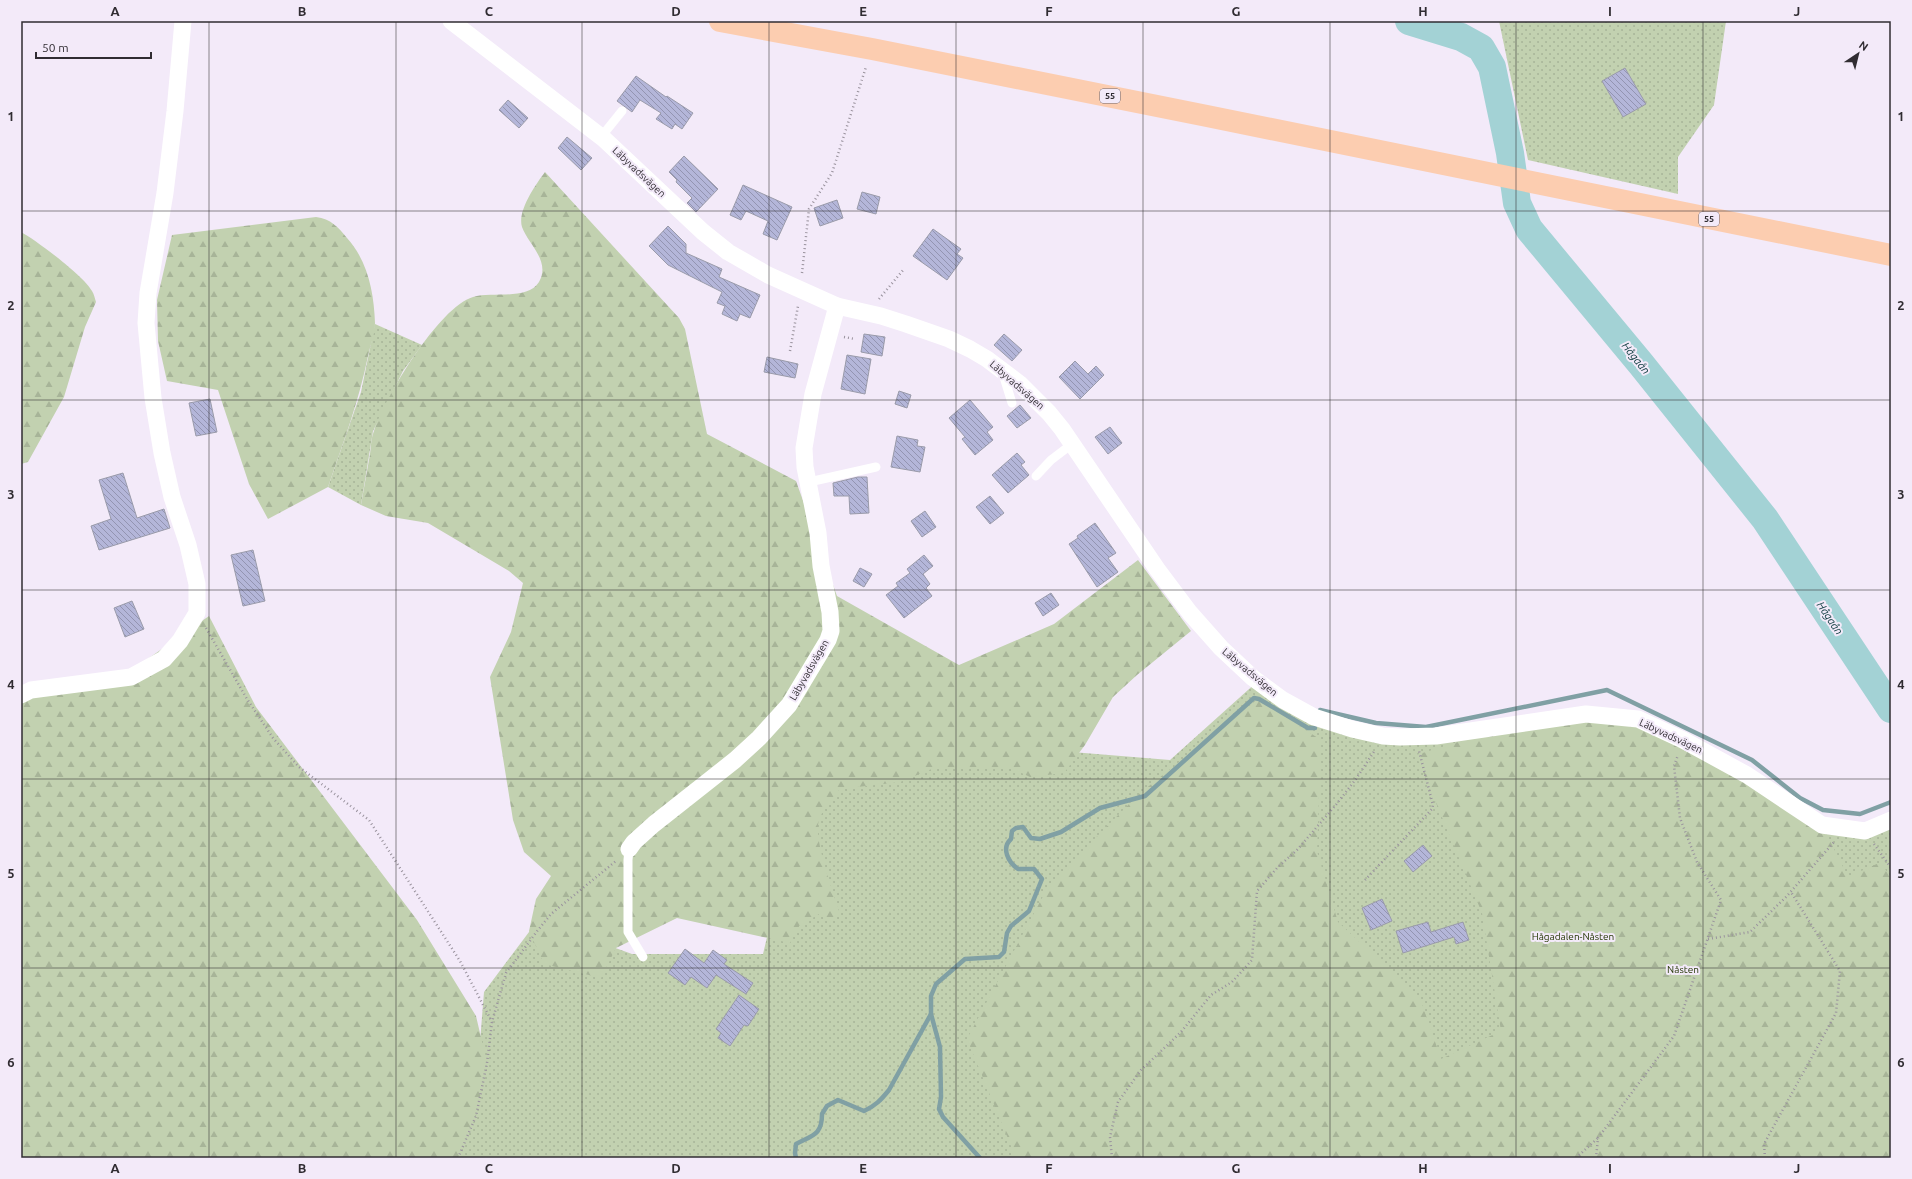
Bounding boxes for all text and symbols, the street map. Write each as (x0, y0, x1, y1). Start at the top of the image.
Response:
text: A (110, 4, 120, 18)
text: B (298, 4, 307, 18)
text: C (485, 4, 494, 18)
text: D (671, 4, 681, 18)
text: E (859, 4, 867, 18)
text: F (1045, 4, 1053, 18)
text: G (1232, 4, 1241, 18)
text: H (1418, 4, 1428, 18)
text: I (1608, 4, 1612, 18)
text: J (1794, 4, 1800, 18)
scale bar (36, 34, 151, 60)
north arrow (1838, 34, 1878, 74)
text: N (1857, 39, 1871, 53)
text: 50 m (42, 41, 69, 54)
road number: 55 (1100, 89, 1120, 103)
text: 1 (7, 109, 15, 123)
text: 1 (1897, 109, 1905, 123)
street label: Läbyvadsvägen (610, 145, 668, 199)
road number: 55 (1699, 212, 1719, 226)
text: 2 (7, 298, 15, 312)
text: 2 (1897, 298, 1905, 312)
water label: Hågaån (1620, 340, 1652, 376)
street label: Läbyvadsvägen (988, 358, 1046, 412)
text: 3 (7, 487, 15, 501)
text: 3 (1897, 487, 1905, 501)
water label: Hågaån (1815, 599, 1845, 637)
street label: Läbyvadsvägen (787, 638, 831, 702)
street label: Läbyvadsvägen (1220, 646, 1280, 698)
text: 4 (7, 677, 15, 691)
text: 4 (1897, 677, 1905, 691)
street label: Läbyvadsvägen (1638, 717, 1704, 755)
text: 5 (7, 866, 15, 880)
text: 5 (1897, 866, 1905, 880)
park label: Hågadalen-Nåsten (1532, 931, 1614, 942)
park label: Nåsten (1667, 964, 1699, 975)
text: 6 (7, 1055, 15, 1069)
text: 6 (1897, 1055, 1905, 1069)
text: A (110, 1161, 120, 1175)
text: B (298, 1161, 307, 1175)
text: C (485, 1161, 494, 1175)
text: D (671, 1161, 681, 1175)
text: E (859, 1161, 867, 1175)
text: F (1045, 1161, 1053, 1175)
text: G (1232, 1161, 1241, 1175)
text: H (1418, 1161, 1428, 1175)
text: I (1608, 1161, 1612, 1175)
text: J (1794, 1161, 1800, 1175)

